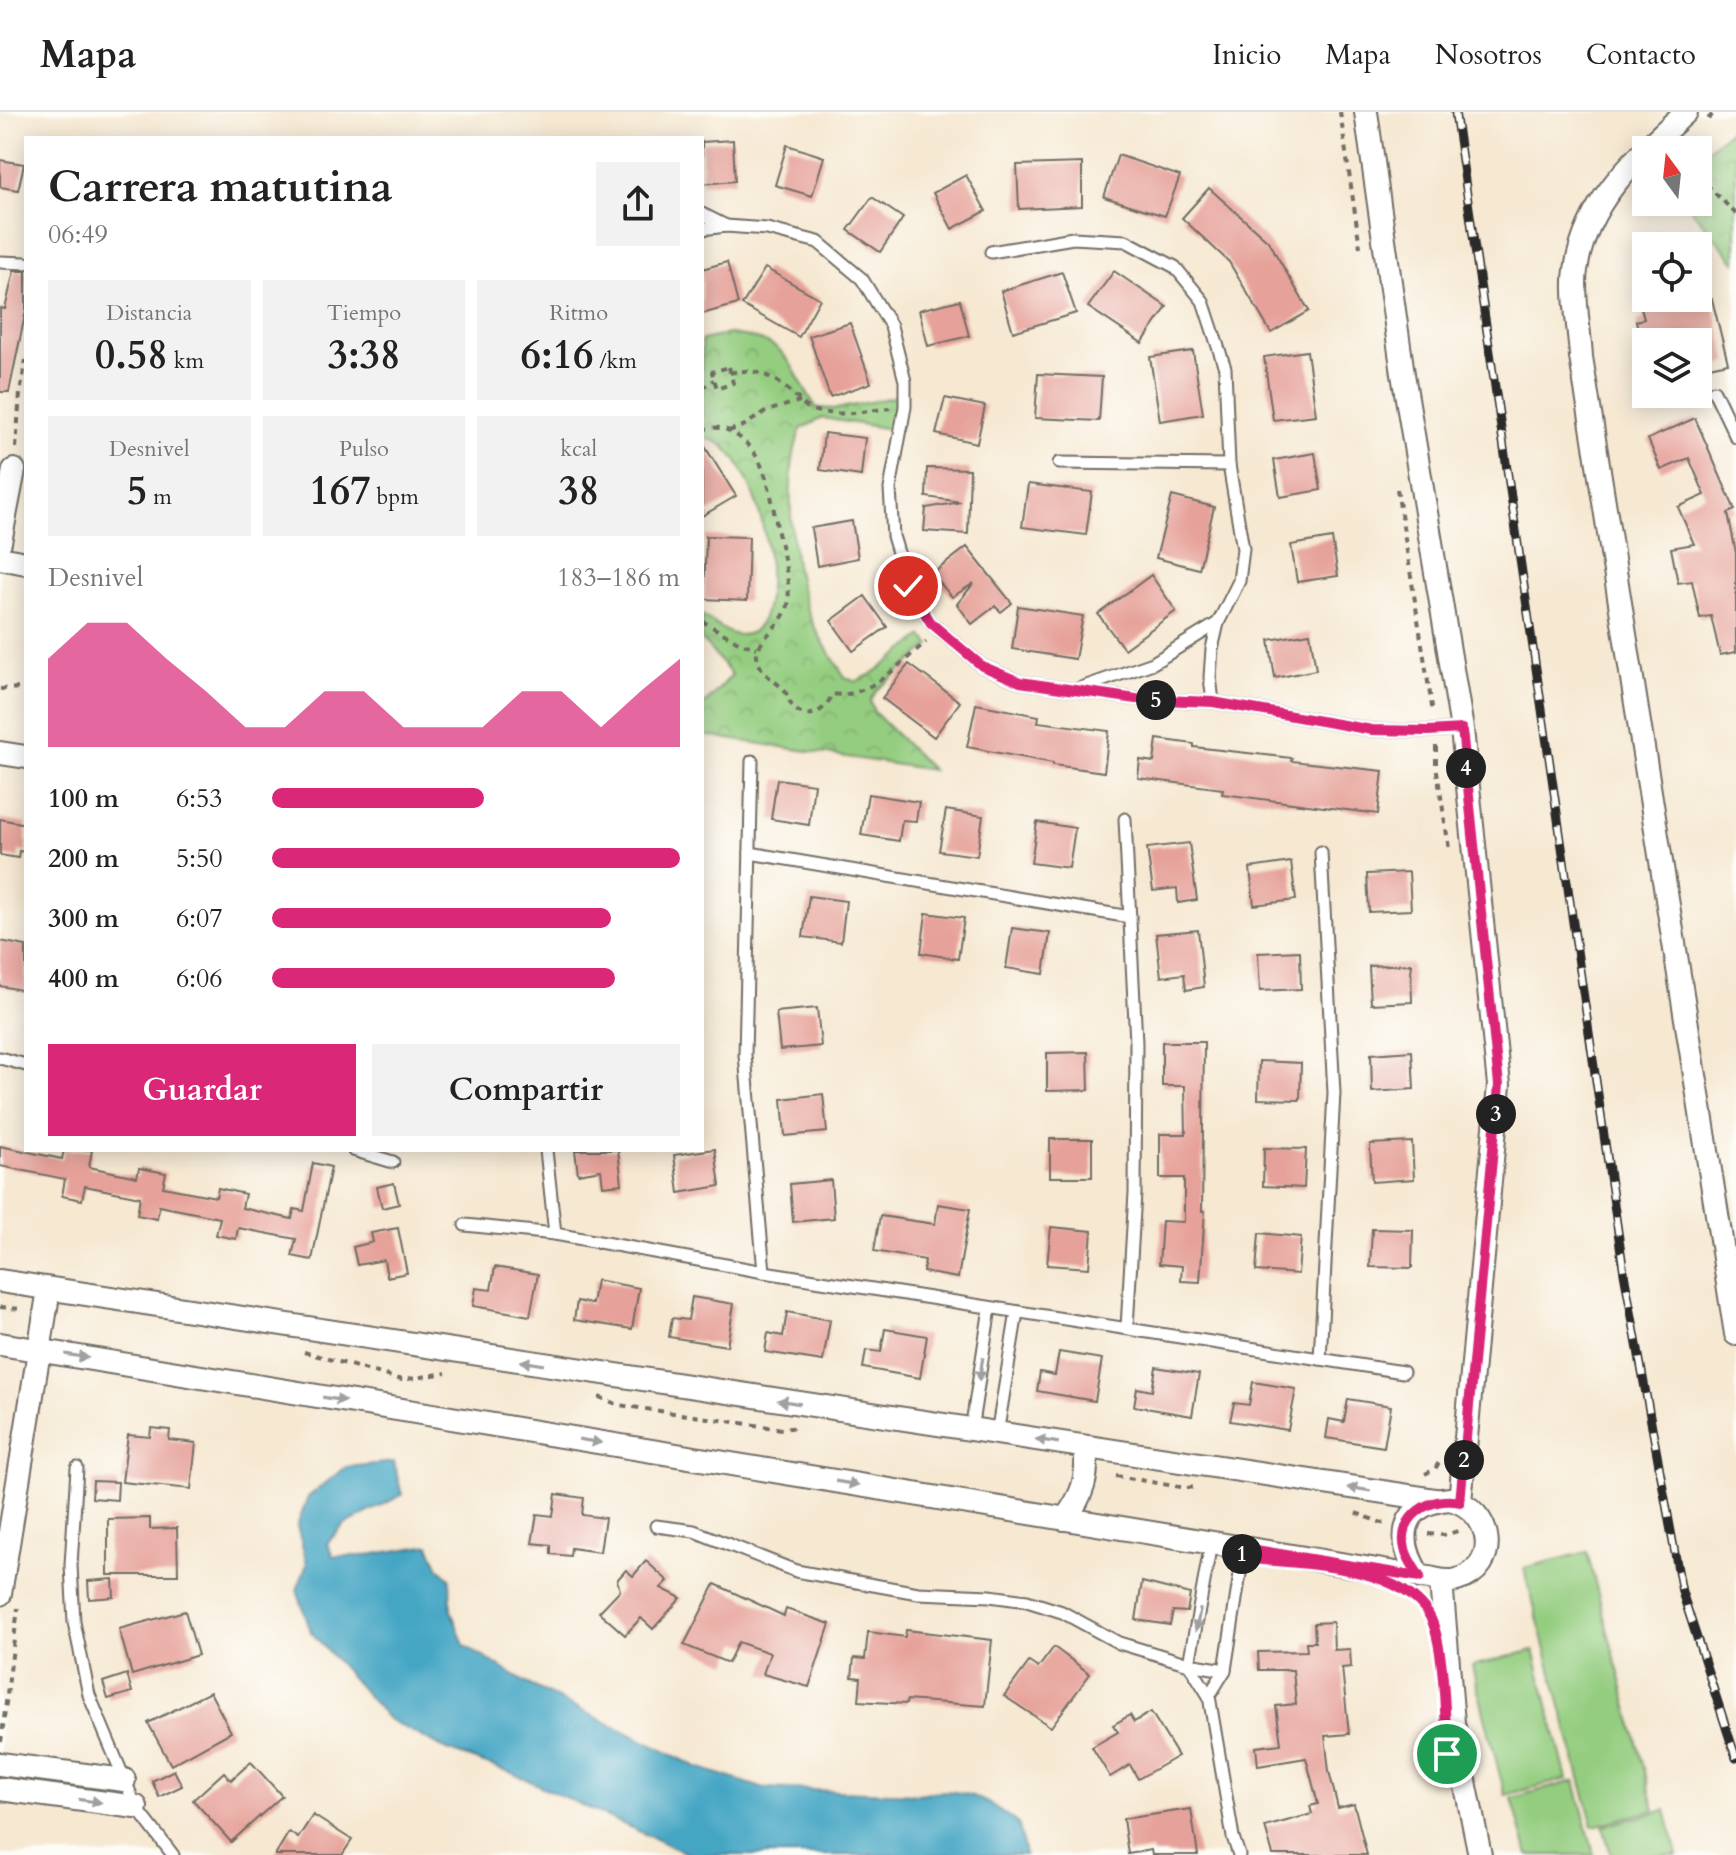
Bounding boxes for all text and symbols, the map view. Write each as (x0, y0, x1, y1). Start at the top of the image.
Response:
text: Mapa (40, 29, 136, 81)
text: Inicio (1212, 36, 1281, 74)
text: Mapa (1325, 36, 1391, 74)
text: Nosotros (1435, 36, 1542, 74)
text: Contacto (1586, 36, 1696, 74)
north arrow (1632, 136, 1712, 216)
map controls (1632, 136, 1712, 408)
text: Carrera matutina (48, 157, 393, 217)
button: share (596, 162, 680, 246)
text: 06:49 (48, 217, 108, 252)
button: locate (1632, 232, 1712, 312)
text: Distancia (106, 298, 192, 328)
text: Tiempo (327, 298, 401, 328)
text: Ritmo (549, 298, 608, 328)
text: 0.58 (95, 328, 168, 383)
text: 3:38 (327, 328, 401, 383)
text: 6:16 (520, 328, 593, 383)
button: layers (1632, 328, 1712, 408)
text: km (168, 346, 204, 376)
text: /km (593, 346, 637, 376)
text: Desnivel (109, 434, 190, 464)
text: Pulso (339, 434, 389, 464)
text: kcal (560, 434, 597, 464)
text: 5 (127, 464, 147, 519)
text: 167 (309, 464, 371, 519)
text: 38 (558, 464, 599, 519)
text: m (147, 482, 172, 512)
text: bpm (371, 482, 419, 512)
pin (874, 552, 942, 620)
text: Desnivel (48, 560, 143, 595)
text: 183–186 m (557, 560, 680, 595)
icon: check (886, 564, 930, 608)
pin: 5 (1136, 680, 1176, 720)
text: 5 (1150, 685, 1162, 715)
pin: 4 (1446, 748, 1486, 788)
text: 4 (1460, 753, 1472, 783)
text: 100 m (48, 781, 119, 816)
text: 6:53 (176, 781, 223, 816)
text: 200 m (48, 841, 119, 876)
text: 5:50 (176, 841, 223, 876)
text: 300 m (48, 901, 119, 936)
text: 6:07 (176, 901, 223, 936)
text: 400 m (48, 961, 119, 996)
text: 6:06 (176, 961, 223, 996)
button: Guardar (48, 1044, 356, 1136)
button: Compartir (372, 1044, 680, 1136)
pin: 3 (1476, 1094, 1516, 1134)
text: 3 (1490, 1099, 1502, 1129)
one-way arrow (65, 1351, 90, 1363)
one-way arrow (520, 1356, 545, 1369)
one-way arrow (974, 1357, 986, 1382)
one-way arrow (321, 1393, 346, 1405)
one-way arrow (777, 1396, 802, 1408)
one-way arrow (1034, 1434, 1059, 1447)
one-way arrow (578, 1435, 603, 1448)
pin: 2 (1444, 1440, 1484, 1480)
text: 2 (1458, 1445, 1470, 1475)
one-way arrow (834, 1477, 859, 1490)
one-way arrow (1346, 1482, 1371, 1495)
pin: 1 (1222, 1534, 1262, 1574)
text: 1 (1236, 1539, 1248, 1569)
one-way arrow (1191, 1607, 1204, 1632)
pin (1413, 1720, 1481, 1788)
icon: arrive (1425, 1732, 1469, 1776)
one-way arrow (78, 1795, 103, 1808)

